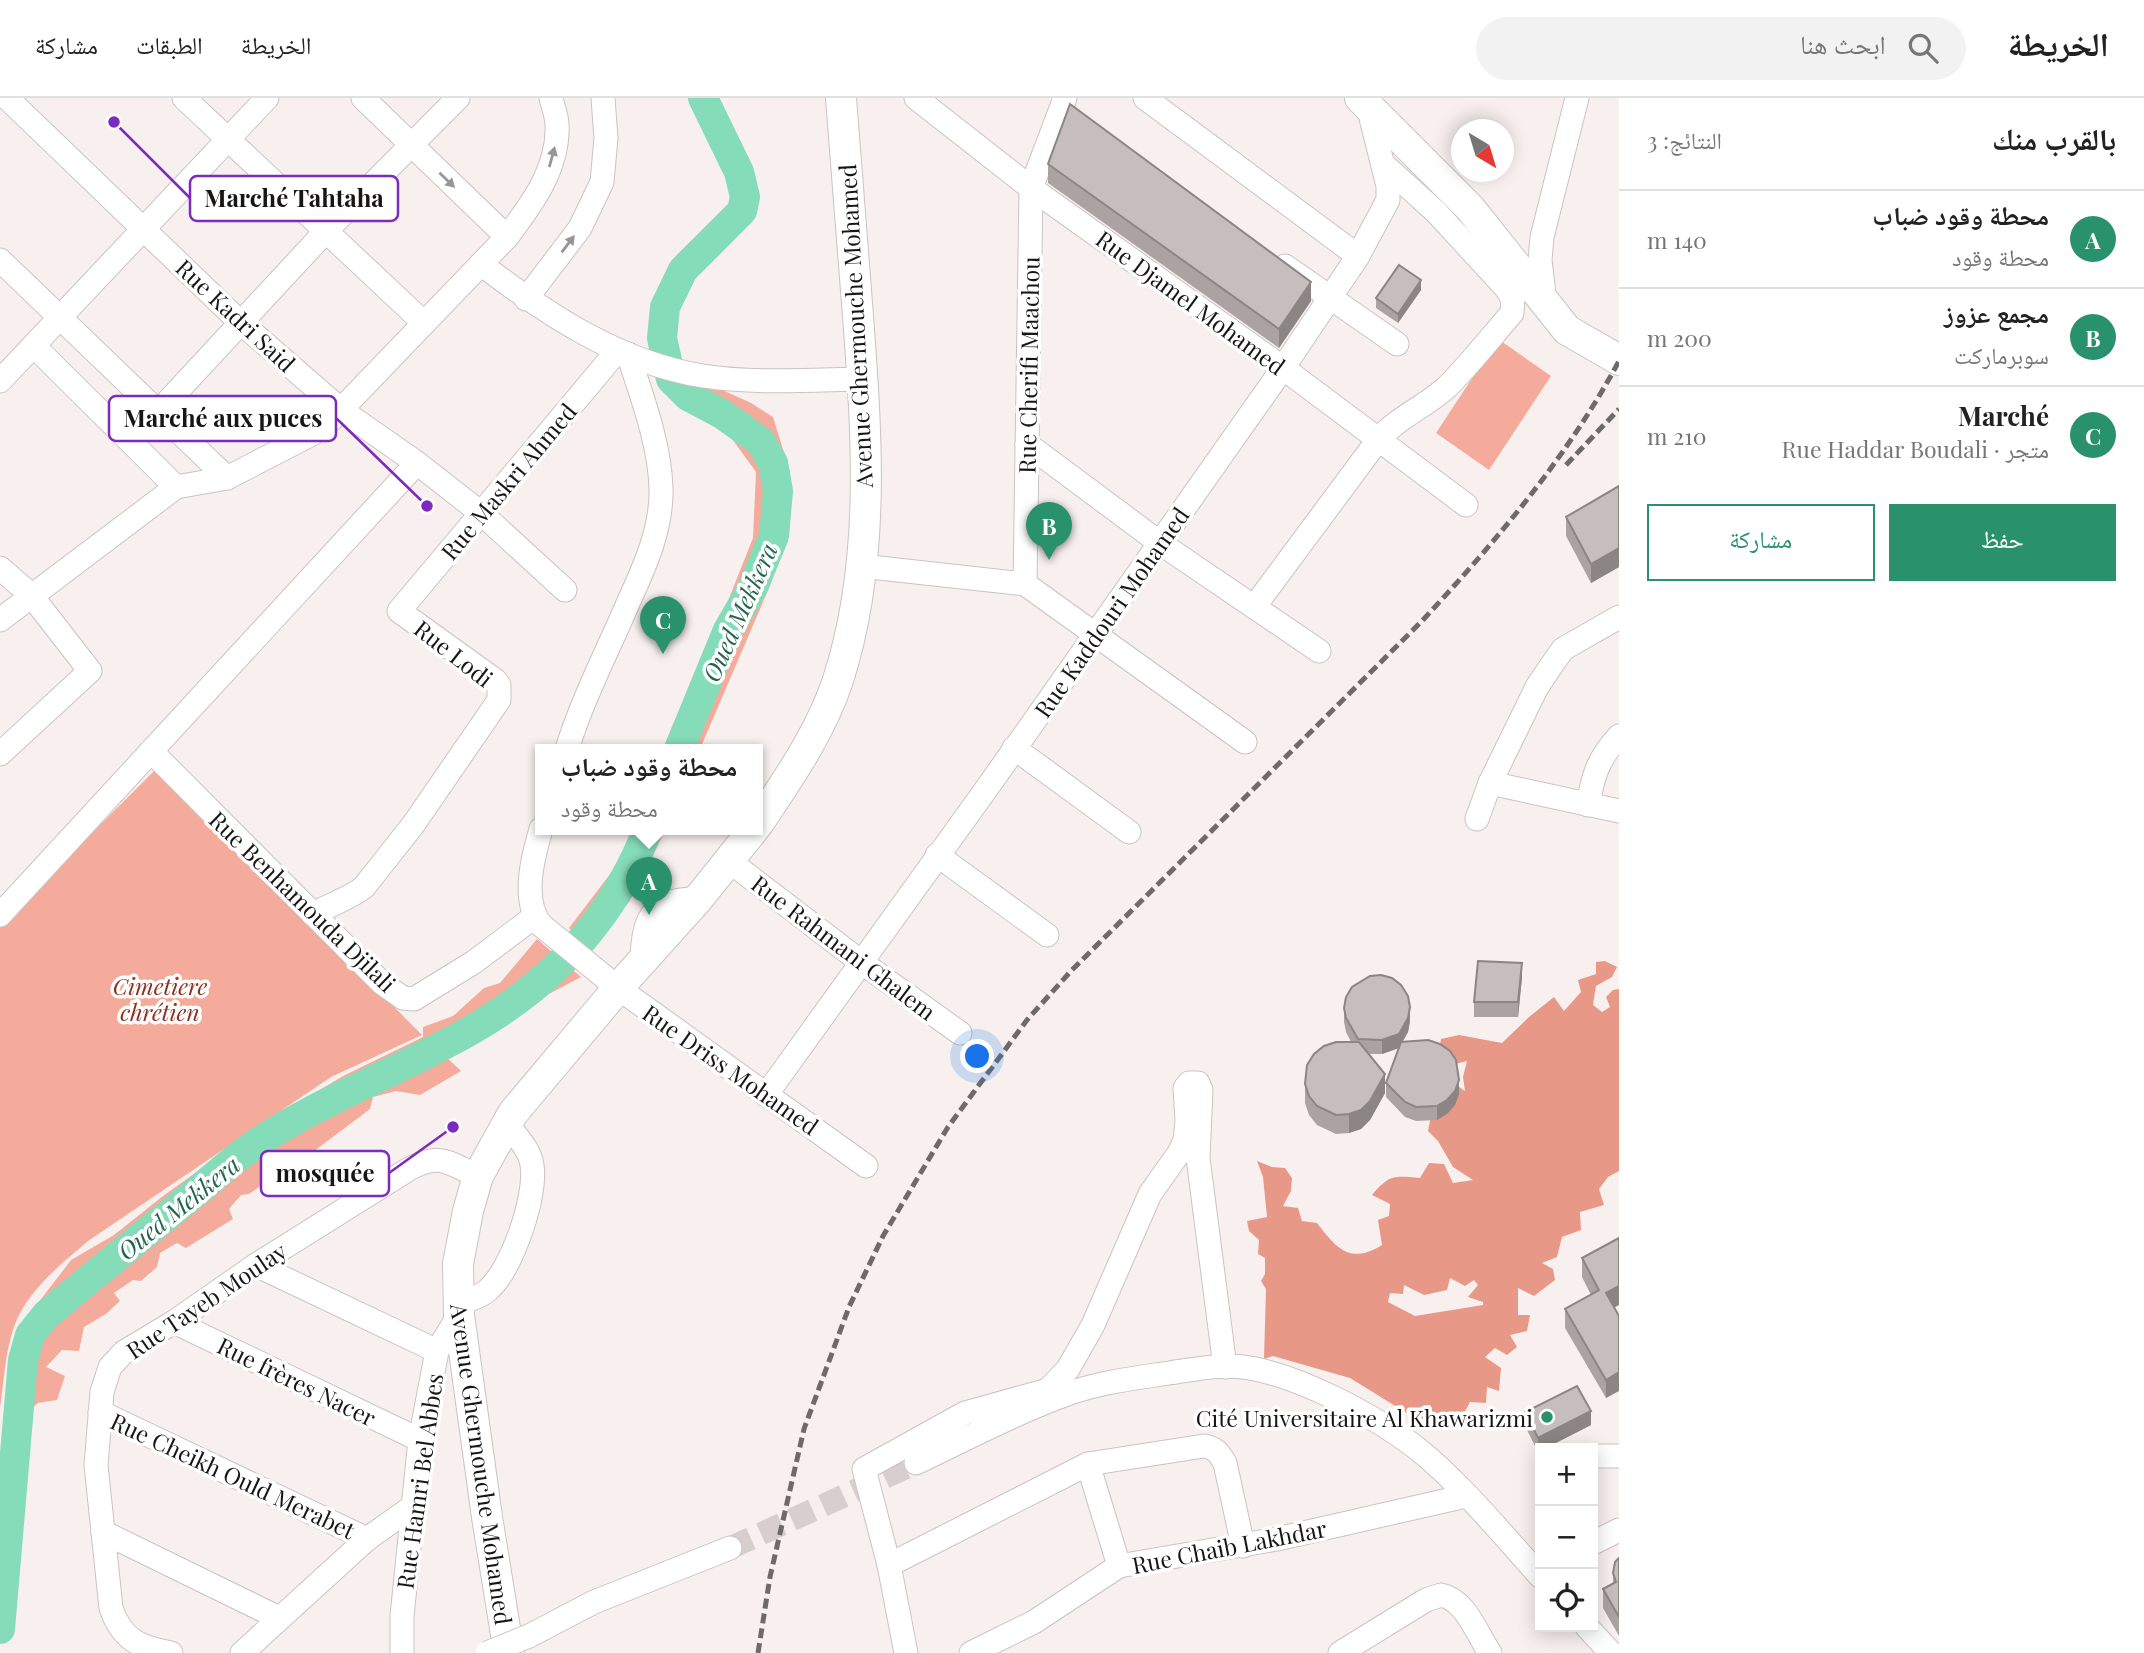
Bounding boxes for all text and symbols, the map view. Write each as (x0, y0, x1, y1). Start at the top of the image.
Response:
search box (1476, 17, 1966, 80)
text: الخريطة (2008, 20, 2109, 64)
text: ابحث هنا (1800, 26, 1886, 61)
text: مشاركة (35, 28, 98, 60)
text: الطبقات (136, 28, 203, 60)
text: الخريطة (241, 28, 311, 60)
icon: search (1904, 29, 1942, 67)
text: بالقرب منك (1992, 118, 2116, 158)
north arrow (1451, 119, 1514, 182)
text: النتائج: 3 (1647, 124, 1722, 155)
one-way arrow (547, 146, 558, 168)
street label: Avenue Ghermouche Mohamed (831, 163, 879, 490)
one-way arrow (438, 171, 455, 187)
callout: Marché Tahtaha (190, 176, 398, 221)
text: Marché Tahtaha (204, 181, 384, 213)
text: محطة وقود ضباب (1872, 197, 2049, 232)
street label: Rue Djamel Mohamed (1090, 223, 1292, 381)
text: 140 m (1647, 224, 1707, 255)
text: A (2085, 224, 2101, 255)
one-way arrow (560, 236, 575, 254)
text: محطة وقود (1952, 241, 2049, 272)
street label: Rue Kadri Said (170, 252, 302, 378)
street label: Rue Cherifi Maachou (1011, 256, 1045, 474)
text: مجمع عزوز (1944, 295, 2049, 330)
text: 200 m (1647, 322, 1712, 353)
text: B (2085, 322, 2101, 353)
text: سوبرماركت (1954, 339, 2049, 370)
callout: Marché aux puces (109, 396, 336, 441)
street label: Rue Maskri Ahmed (433, 396, 583, 566)
text: Marché (1958, 398, 2049, 433)
text: Marché aux puces (124, 401, 322, 433)
text: 210 m (1647, 420, 1707, 451)
text: C (2085, 420, 2101, 451)
text: متجر · Rue Haddar Boudali (1782, 433, 2049, 464)
street label: Rue Kaddouri Mohamed (1027, 501, 1195, 723)
pin: B (1026, 502, 1072, 560)
button: مشاركة (1647, 504, 1875, 581)
button: حفظ (1889, 504, 2116, 581)
water label: Oued Mekkera (694, 538, 784, 686)
pin: C (640, 596, 686, 654)
street label: Rue Lodi (408, 613, 500, 694)
popup (535, 744, 763, 835)
text: محطة وقود ضباب (561, 748, 737, 783)
text: محطة وقود (561, 792, 658, 823)
street label: Rue Benhamouda Djilali (203, 804, 403, 998)
pin: A (626, 857, 672, 915)
street label: Rue Rahmani Ghalem (746, 868, 943, 1027)
park label: Cimetiere chrétien (113, 970, 207, 1027)
street label: Rue Driss Mohamed (637, 997, 825, 1141)
your location (960, 1039, 994, 1073)
water label: Oued Mekkera (110, 1148, 246, 1266)
callout: mosquée (261, 1151, 389, 1196)
text: mosquée (275, 1156, 375, 1188)
street label: Rue Tayeb Moulay (120, 1235, 293, 1365)
street label: Avenue Ghermouche Mohamed (444, 1300, 520, 1627)
street label: Rue frères Nacer (213, 1329, 381, 1433)
street label: Rue Hamri Bel Abbes (389, 1371, 449, 1591)
place label: Cité Universitaire Al Khawarizmi (1196, 1402, 1533, 1433)
street label: Rue Cheikh Ould Merabet (106, 1405, 361, 1546)
marker: Cité Universitaire Al Khawarizmi (1539, 1409, 1555, 1425)
map controls (1535, 1443, 1598, 1632)
button: + (1535, 1443, 1598, 1506)
button: − (1535, 1506, 1598, 1569)
street label: Rue Chaib Lakhdar (1129, 1512, 1329, 1580)
button: locate (1535, 1569, 1598, 1632)

